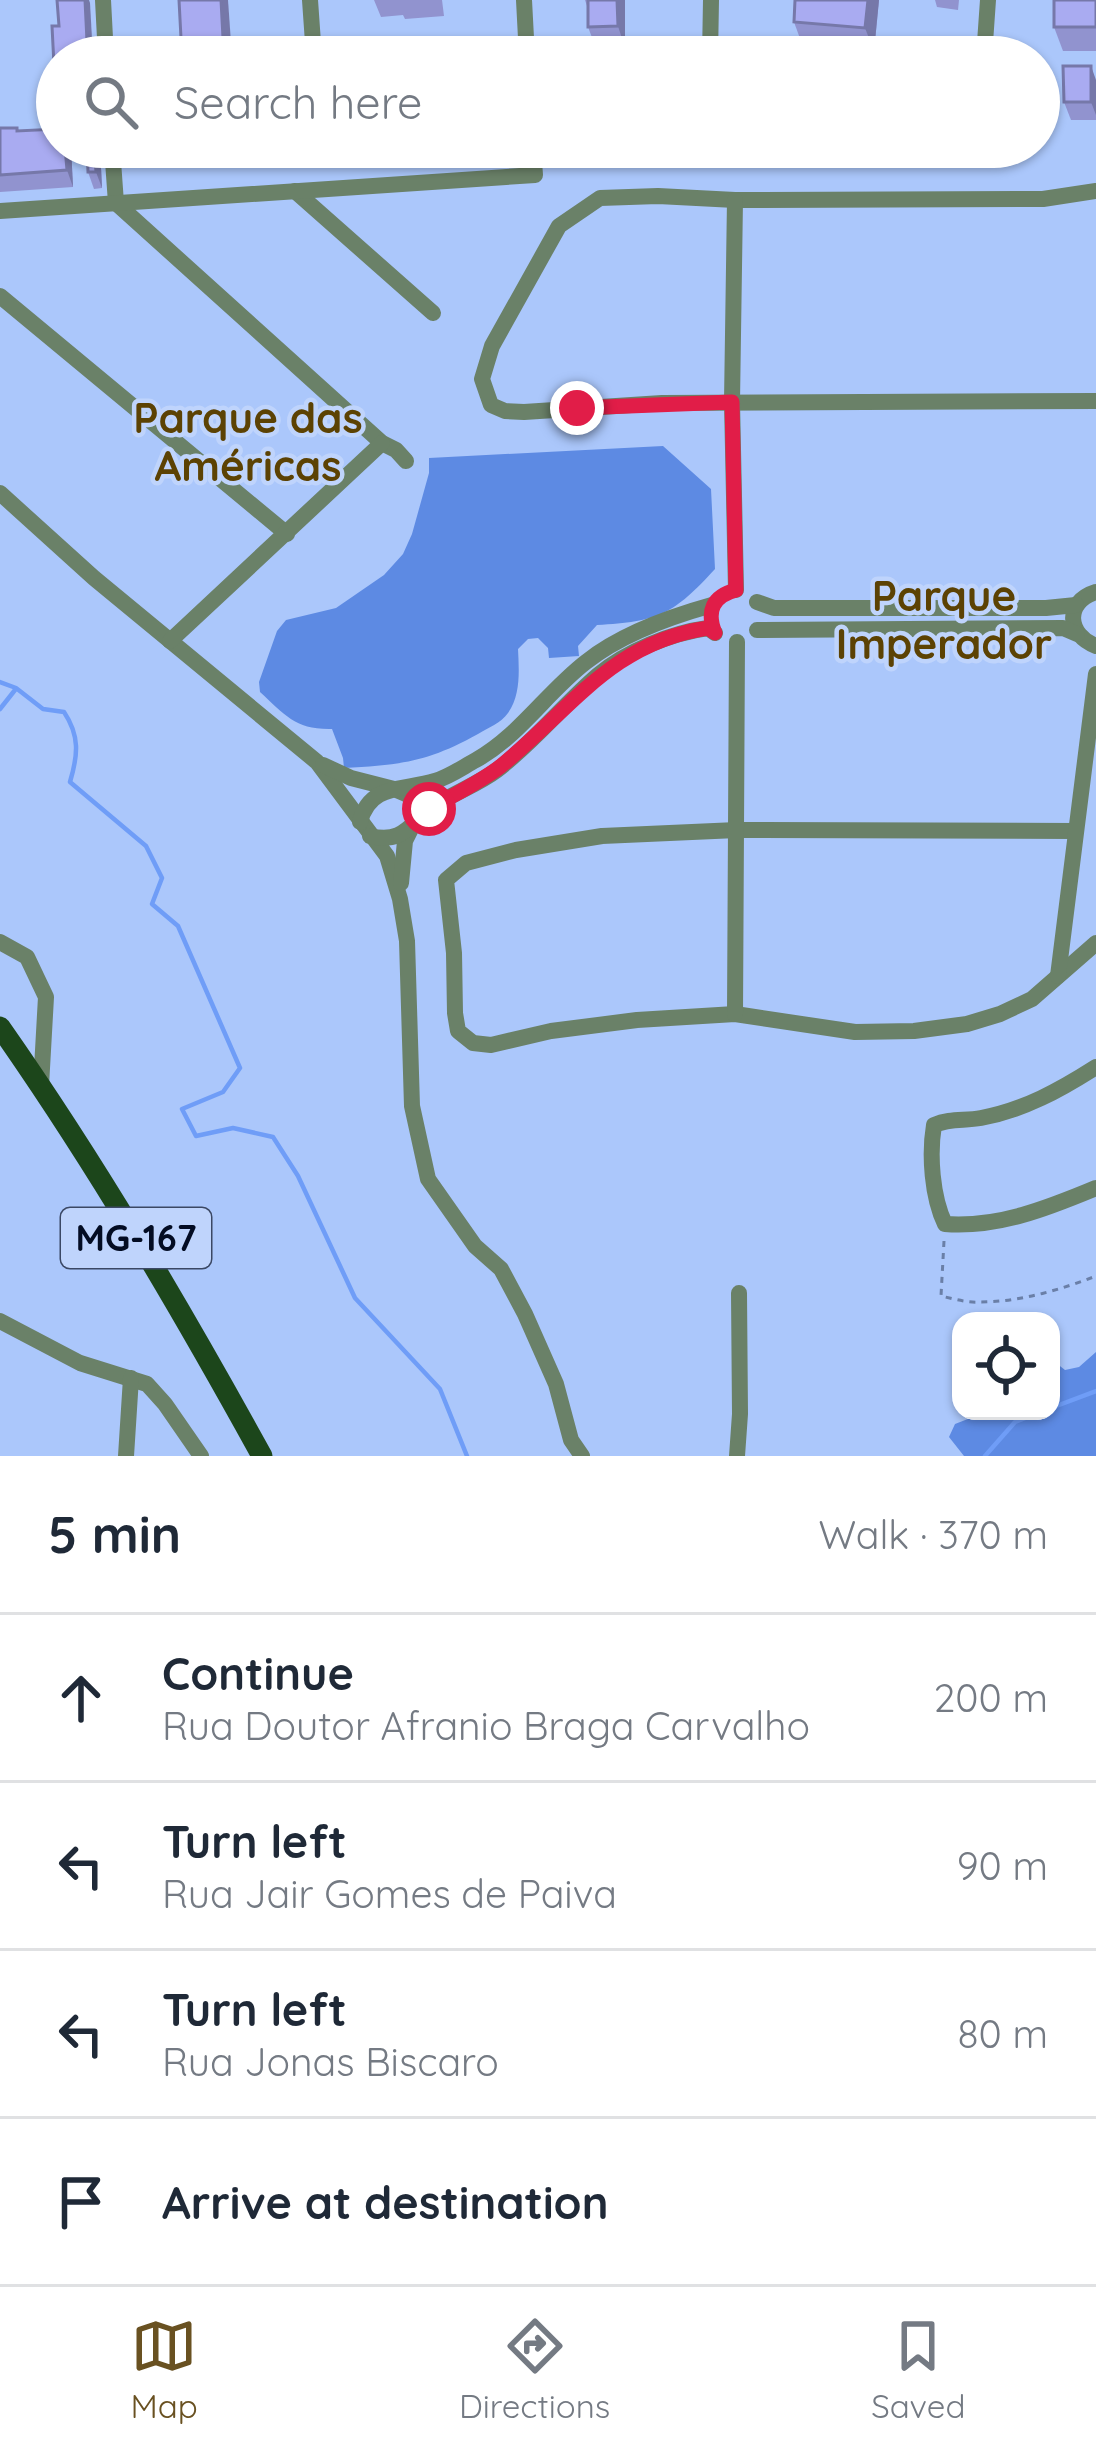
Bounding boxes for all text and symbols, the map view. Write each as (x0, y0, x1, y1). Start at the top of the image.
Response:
search box (36, 36, 1060, 168)
icon: search (78, 69, 144, 135)
text: Search here (174, 74, 422, 130)
route end (550, 381, 604, 435)
district label: Parque das Américas (133, 391, 363, 492)
district label: Parque Imperador (836, 569, 1052, 670)
route start (402, 782, 456, 836)
road number: MG-167 (61, 1208, 211, 1268)
map controls (952, 1312, 1060, 1420)
button: locate (952, 1312, 1060, 1420)
text: 5 min (48, 1502, 181, 1566)
text: Walk · 370 m (818, 1510, 1048, 1559)
text: Continue (162, 1645, 354, 1701)
icon: ahead (48, 1665, 114, 1731)
text: 200 m (934, 1673, 1048, 1722)
text: Rua Doutor Afranio Braga Carvalho (162, 1701, 810, 1750)
text: Turn left (162, 1813, 347, 1869)
icon: left (48, 1833, 114, 1899)
text: 90 m (957, 1841, 1048, 1890)
text: Rua Jair Gomes de Paiva (162, 1869, 617, 1918)
text: Turn left (162, 1981, 347, 2037)
icon: left (48, 2001, 114, 2067)
text: 80 m (958, 2009, 1048, 2058)
text: Rua Jonas Biscaro (162, 2037, 499, 2086)
icon: arrive (48, 2169, 114, 2235)
text: Arrive at destination (162, 2174, 608, 2230)
tab: Map (131, 2313, 198, 2426)
tab: Directions (459, 2313, 610, 2426)
tab: Saved (871, 2313, 965, 2426)

